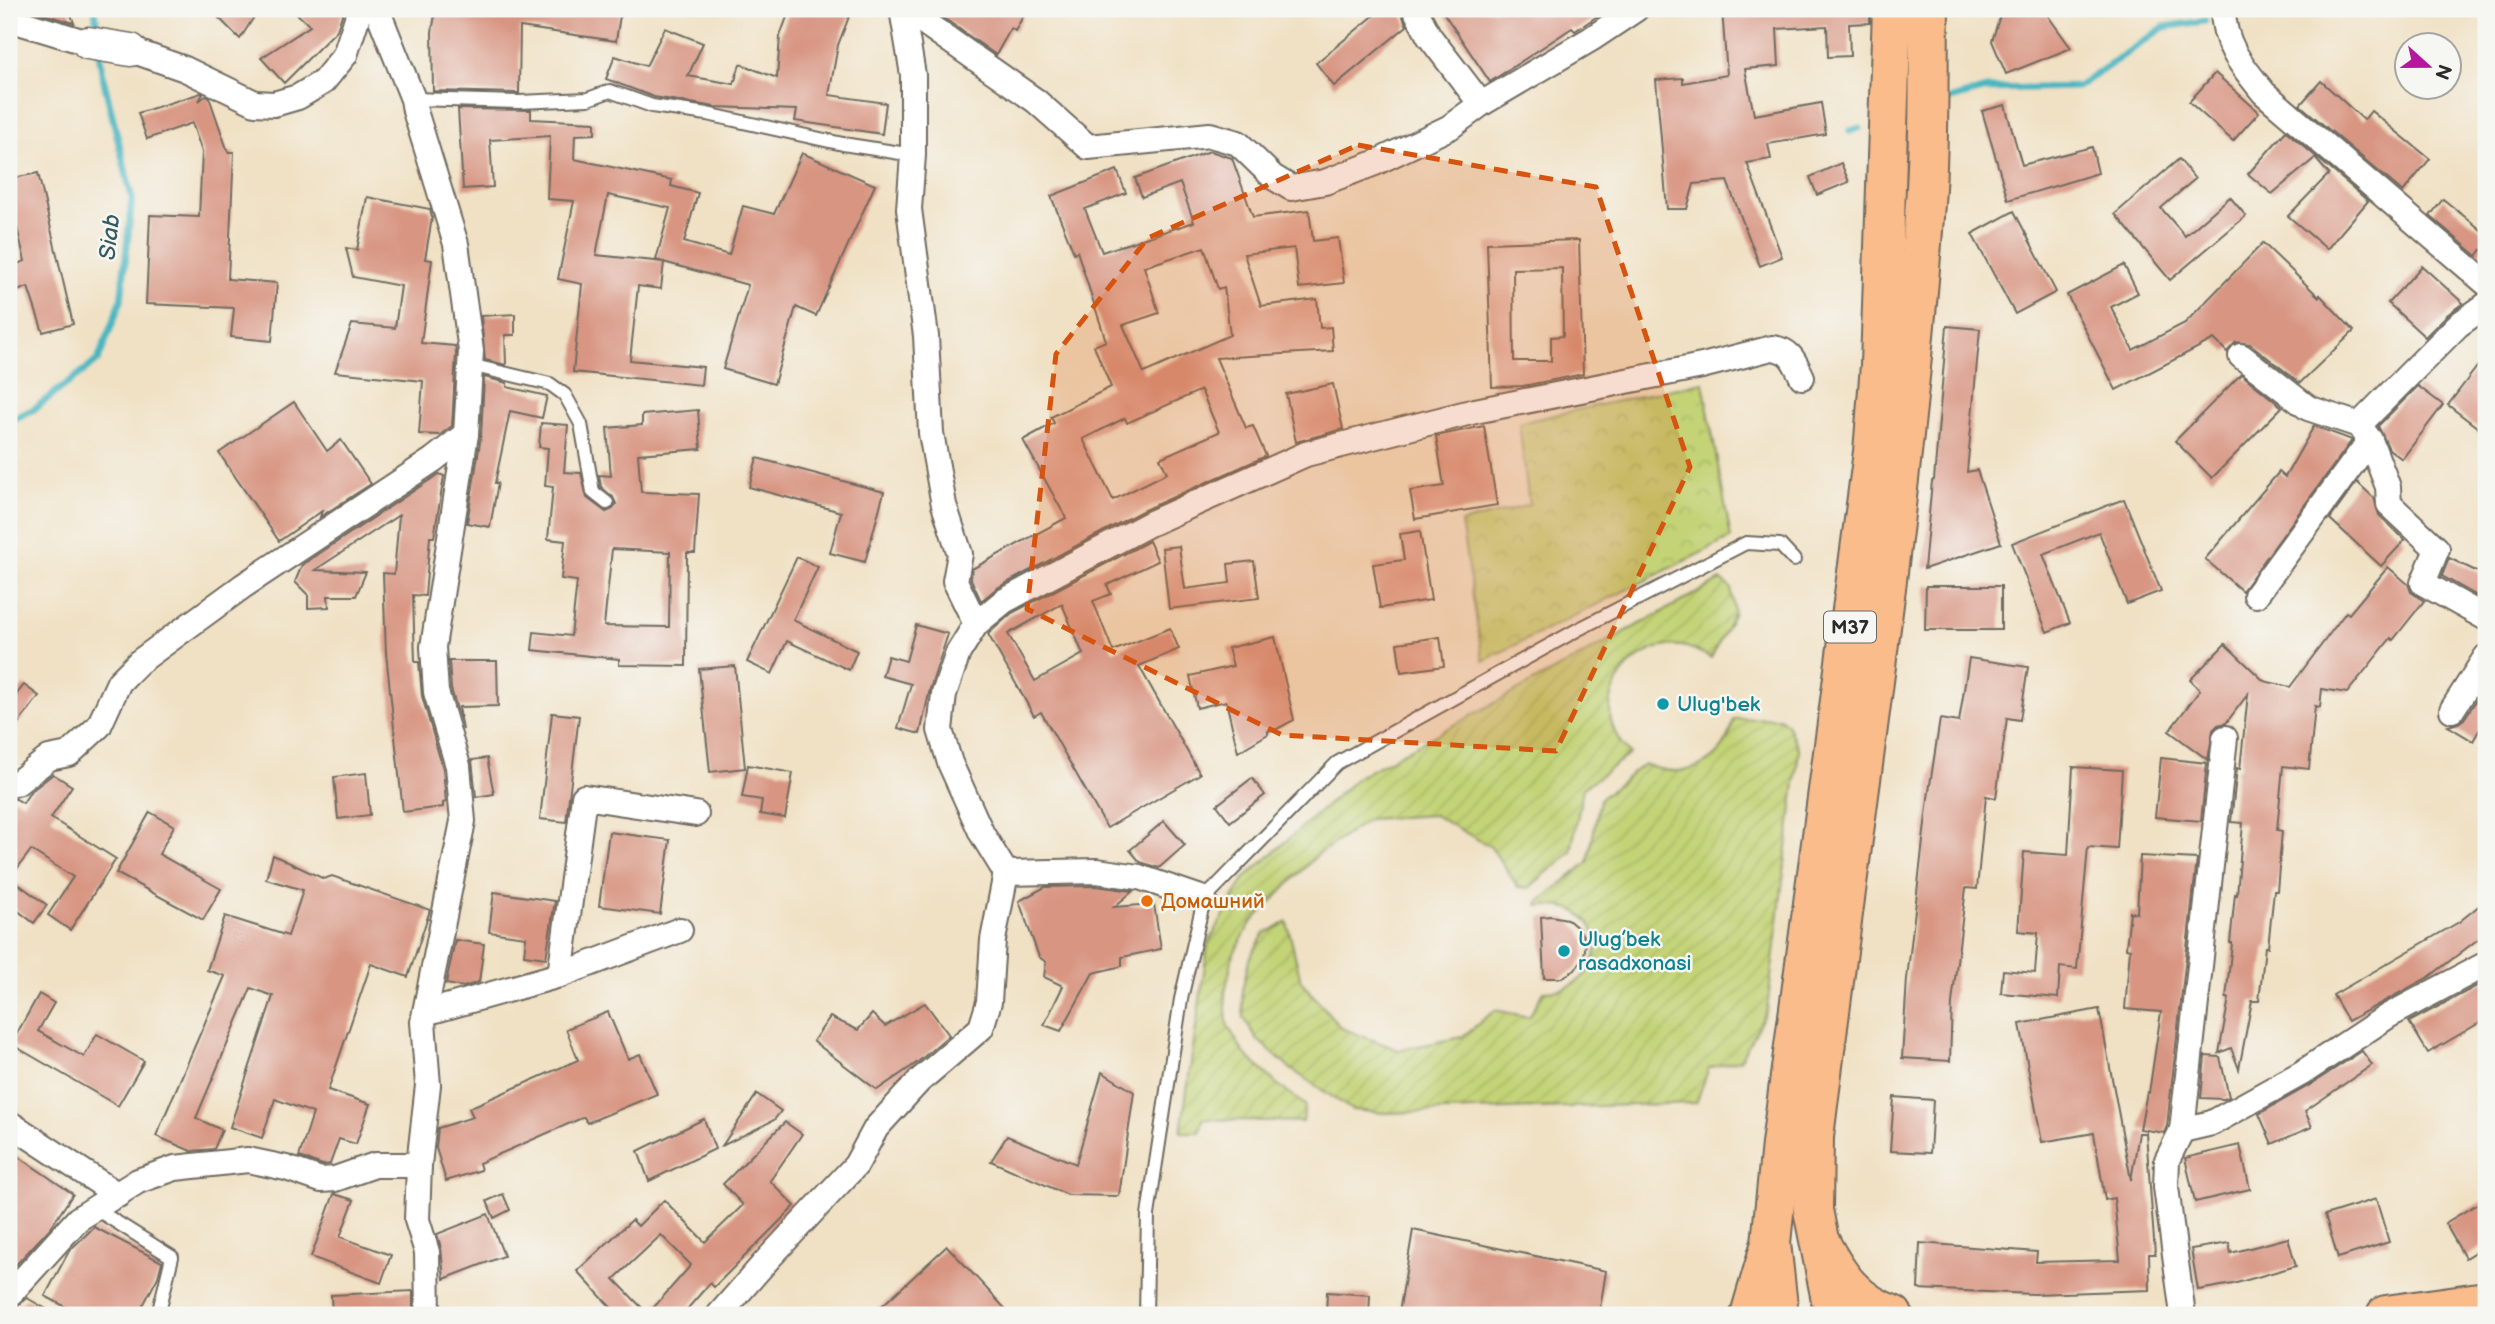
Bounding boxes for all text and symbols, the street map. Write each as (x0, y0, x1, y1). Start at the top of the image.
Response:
north arrow (2394, 32, 2464, 102)
text: N (2429, 61, 2456, 82)
water label: Siab (94, 213, 126, 261)
road number: M37 (1824, 612, 1876, 642)
place label: Ulug'bek (1677, 692, 1761, 717)
marker: Ulug'bek (1655, 696, 1671, 712)
place label: Домашний (1161, 889, 1265, 914)
marker: Домашний (1139, 893, 1155, 909)
place label: Ulug’bek rasadxonasi (1578, 927, 1691, 976)
marker: Ulug’bek rasadxonasi (1556, 943, 1572, 959)

